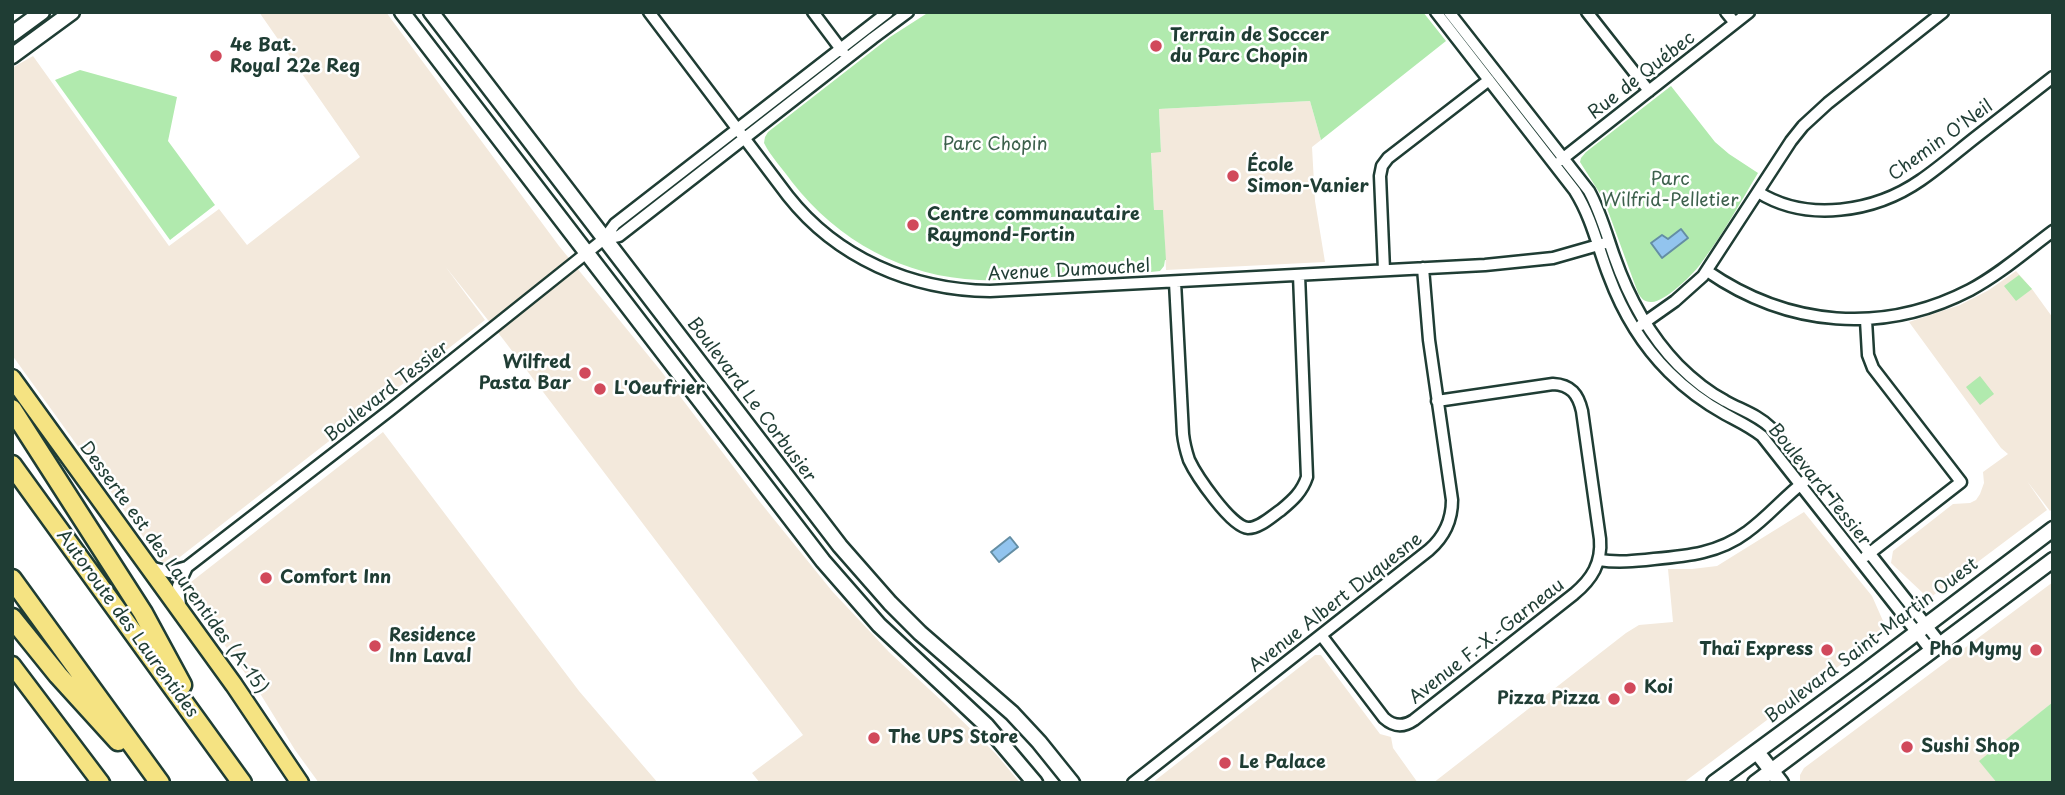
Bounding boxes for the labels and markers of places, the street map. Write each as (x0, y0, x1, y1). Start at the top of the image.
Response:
place label: Terrain de Soccer du Parc Chopin (1170, 25, 1329, 68)
place label: 4e Bat. Royal 22e Reg (230, 35, 360, 78)
marker: Terrain de Soccer du Parc Chopin (1148, 38, 1164, 54)
marker: 4e Bat. Royal 22e Reg (208, 48, 224, 64)
place label: École Simon-Vanier (1247, 155, 1369, 198)
marker: École Simon-Vanier (1225, 168, 1241, 184)
place label: Centre communautaire Raymond-Fortin (927, 204, 1140, 246)
marker: Centre communautaire Raymond-Fortin (905, 217, 921, 233)
place label: Wilfred Pasta Bar (479, 352, 571, 394)
marker: Wilfred Pasta Bar (577, 365, 593, 381)
place label: L'Oeufrier (614, 378, 705, 400)
marker: L'Oeufrier (592, 381, 608, 397)
place label: Comfort Inn (280, 567, 391, 589)
marker: Comfort Inn (258, 570, 274, 586)
place label: Residence Inn Laval (389, 625, 476, 668)
marker: Residence Inn Laval (367, 638, 383, 654)
place label: Thaï Express (1699, 639, 1813, 661)
place label: Pho Mymy (1929, 639, 2022, 661)
marker: Thaï Express (1819, 642, 1835, 658)
marker: Pho Mymy (2028, 642, 2044, 658)
place label: Koi (1644, 677, 1673, 699)
marker: Koi (1622, 680, 1638, 696)
place label: Pizza Pizza (1497, 688, 1600, 710)
marker: Pizza Pizza (1606, 691, 1622, 707)
place label: The UPS Store (888, 727, 1018, 749)
marker: The UPS Store (866, 730, 882, 746)
place label: Sushi Shop (1921, 736, 2020, 758)
marker: Sushi Shop (1899, 739, 1915, 755)
place label: Le Palace (1239, 752, 1326, 774)
marker: Le Palace (1217, 755, 1233, 771)

